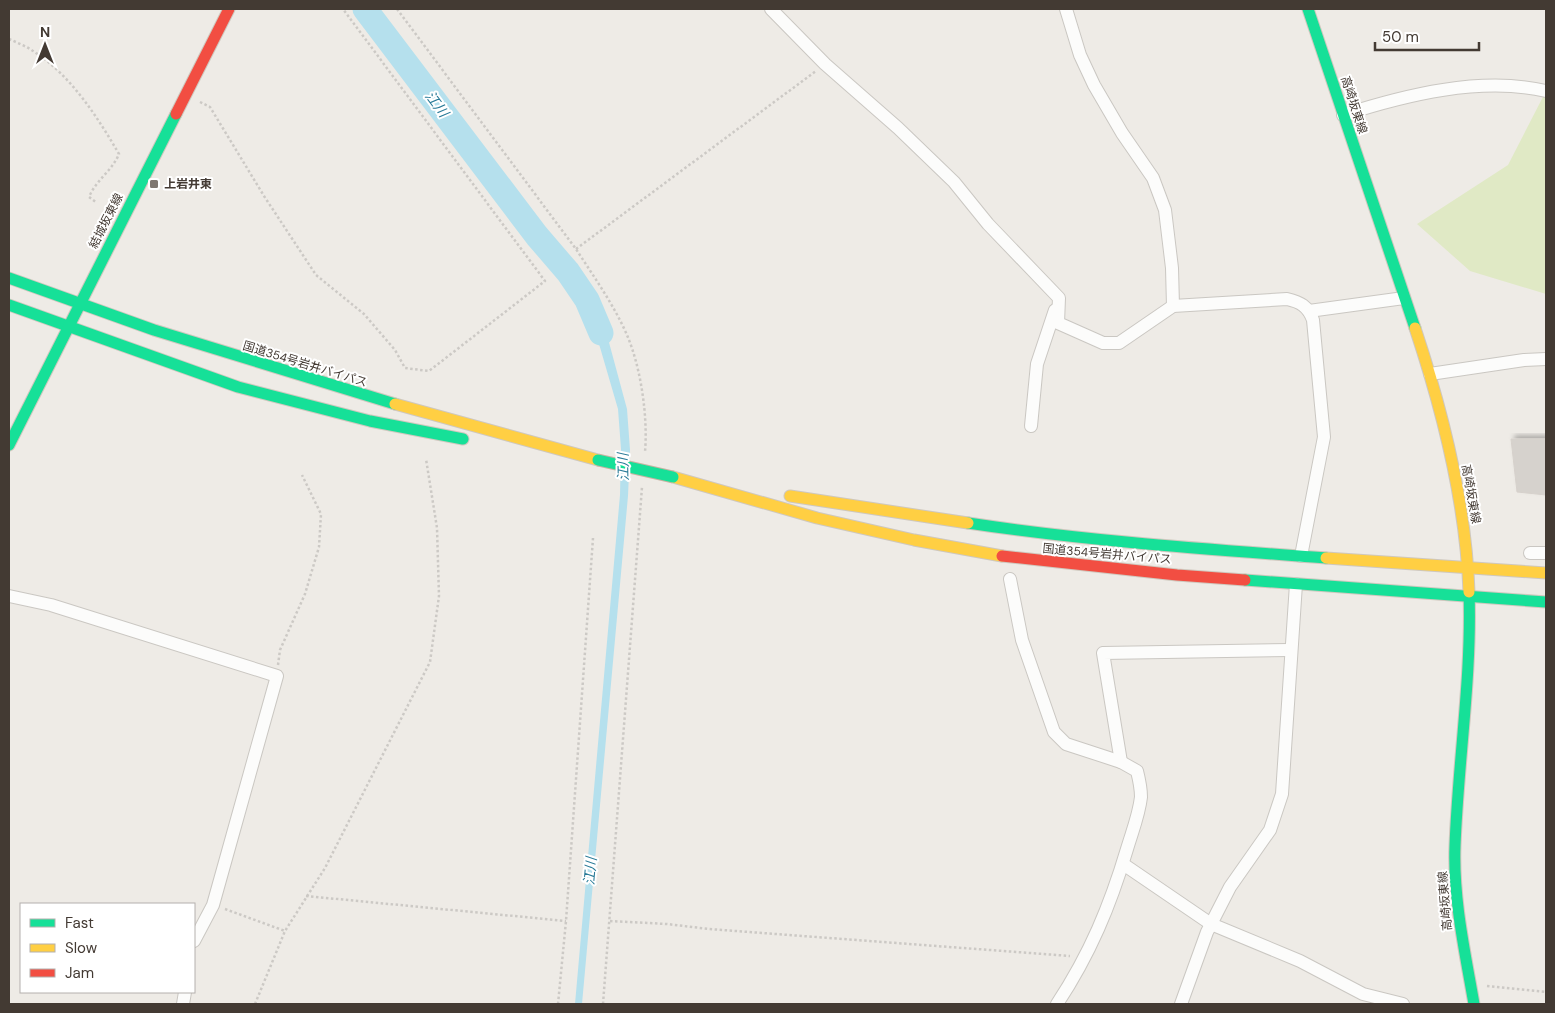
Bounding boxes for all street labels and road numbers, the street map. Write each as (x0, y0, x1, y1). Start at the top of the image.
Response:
street label: 高崎坂東線 (1337, 74, 1371, 136)
street label: 結城坂東線 (85, 191, 127, 251)
street label: 国道354号岩井バイパス (241, 337, 369, 391)
street label: 高崎坂東線 (1458, 463, 1484, 525)
street label: 国道354号岩井バイパス (1042, 540, 1172, 568)
street label: 高崎坂東線 (1434, 870, 1456, 932)

